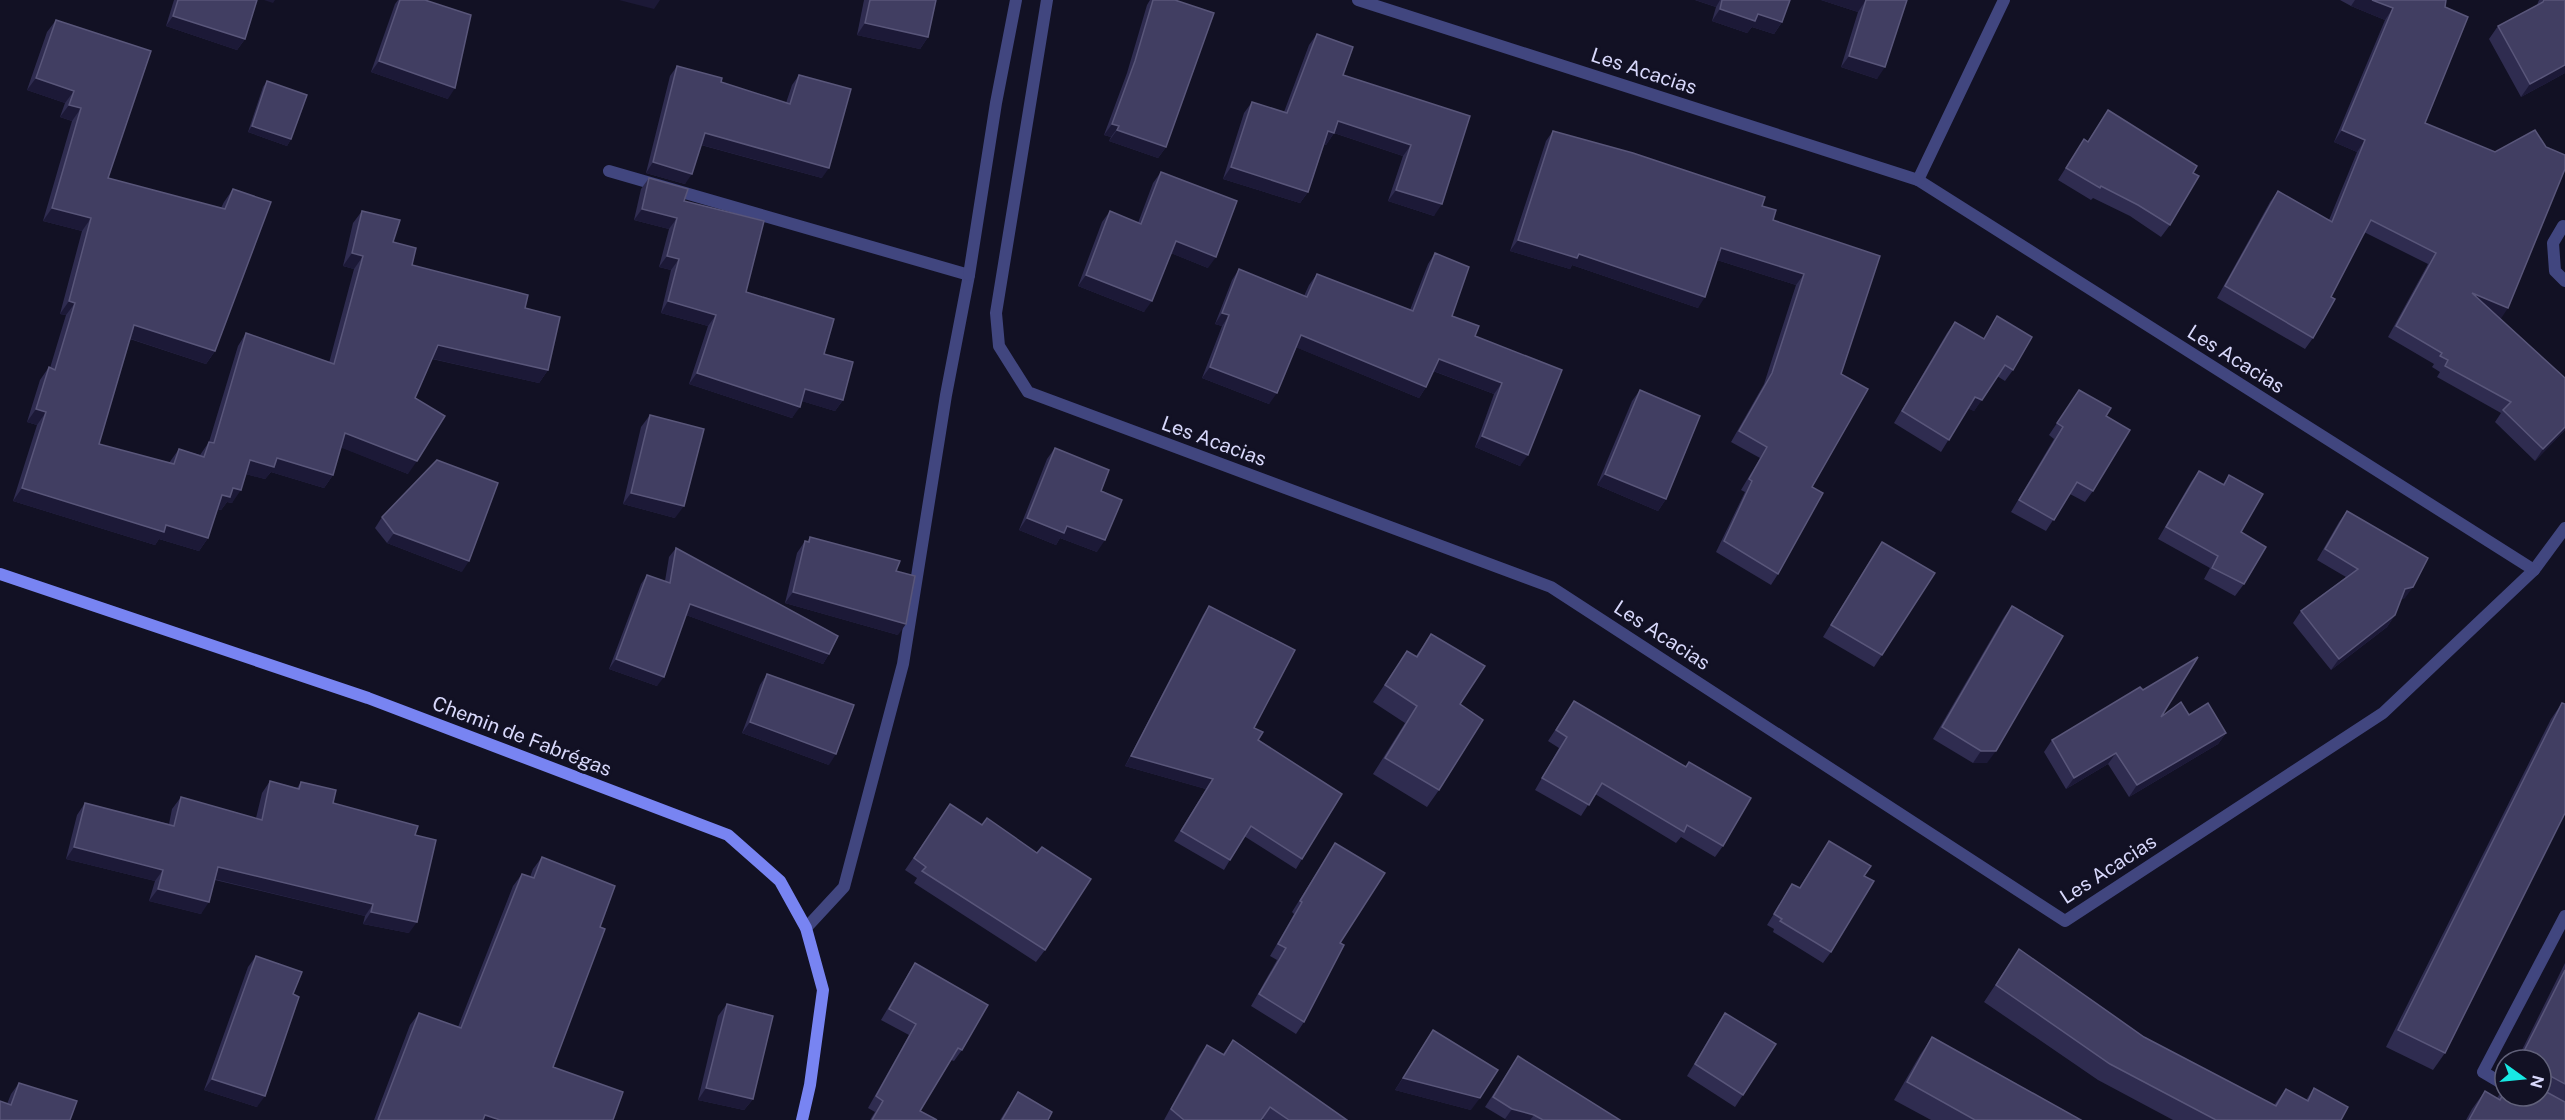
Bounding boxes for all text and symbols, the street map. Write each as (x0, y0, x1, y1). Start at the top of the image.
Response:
street label: Les Acacias (1588, 43, 1700, 99)
street label: Les Acacias (2183, 320, 2289, 398)
street label: Les Acacias (1158, 411, 1270, 471)
street label: Les Acacias (1609, 595, 1715, 675)
street label: Chemin de Fabrégas (429, 691, 615, 781)
street label: Les Acacias (2055, 829, 2161, 909)
north arrow (2493, 1048, 2553, 1108)
text: N (2526, 1073, 2548, 1090)

